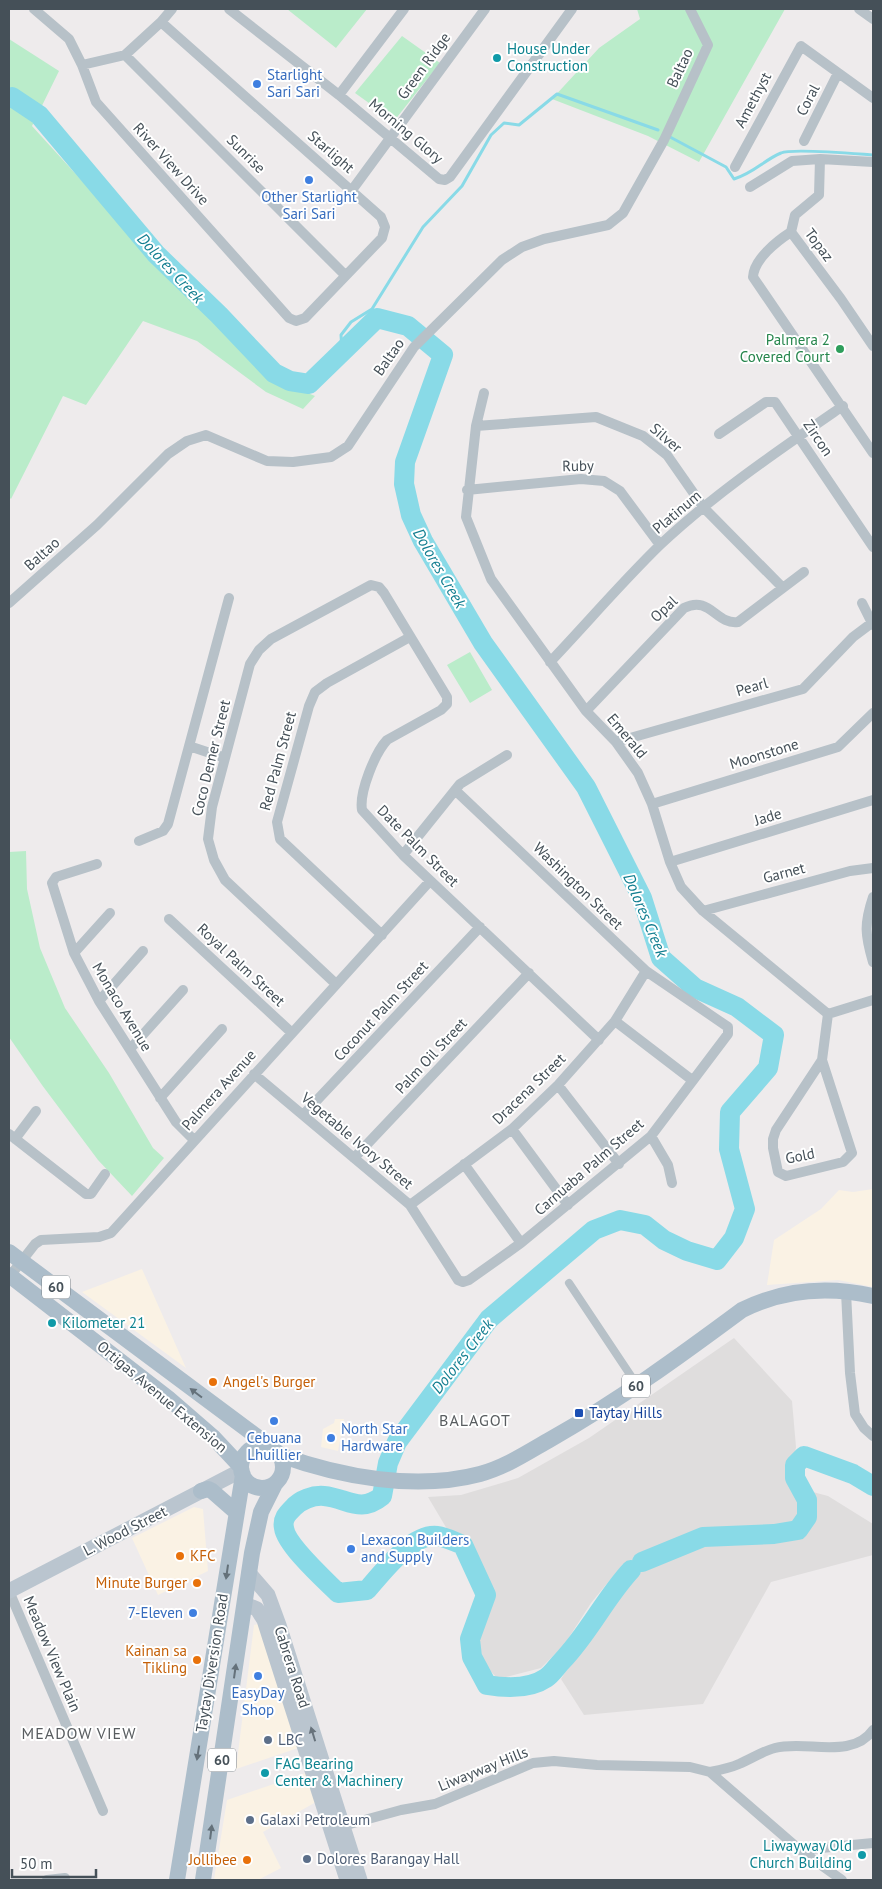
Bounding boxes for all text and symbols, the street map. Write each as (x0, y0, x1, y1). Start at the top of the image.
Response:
street label: Green Ridge (393, 28, 454, 103)
place label: House Under Construction (507, 39, 590, 75)
street label: Baltao (662, 45, 697, 90)
marker: House Under Construction (491, 52, 503, 64)
place label: Starlight Sari Sari (267, 65, 322, 101)
street label: Amethyst (730, 69, 775, 131)
marker: Starlight Sari Sari (251, 78, 263, 90)
street label: Coral (792, 80, 824, 119)
street label: Morning Glory (365, 94, 447, 167)
street label: River View Drive (129, 118, 213, 209)
street label: Starlight (304, 126, 358, 177)
street label: Sunrise (223, 130, 270, 177)
marker: Other Starlight Sari Sari (303, 174, 315, 186)
place label: Other Starlight Sari Sari (261, 187, 357, 223)
street label: Topaz (801, 224, 838, 265)
water label: Dolores Creek (133, 229, 209, 308)
place label: Palmera 2 Covered Court (740, 330, 830, 366)
street label: Baltao (369, 334, 408, 379)
marker: Palmera 2 Covered Court (834, 343, 846, 355)
street label: Zircon (799, 416, 837, 460)
street label: Silver (646, 419, 686, 457)
street label: Ruby (562, 456, 594, 475)
street label: Platinum (648, 486, 705, 537)
water label: Dolores Creek (409, 524, 471, 612)
street label: Baltao (20, 533, 63, 574)
street label: Opal (646, 591, 682, 626)
street label: Pearl (734, 673, 771, 700)
street label: Coco Demer Street (187, 698, 234, 818)
street label: Red Palm Street (255, 709, 300, 813)
street label: Emerald (603, 709, 652, 762)
street label: Moonstone (727, 734, 801, 773)
street label: Date Palm Street (373, 801, 463, 891)
street label: Jade (751, 803, 784, 830)
street label: Washington Street (529, 838, 627, 933)
street label: Garnet (761, 858, 807, 887)
water label: Dolores Creek (619, 870, 673, 961)
street label: Royal Palm Street (194, 919, 289, 1010)
street label: Coconut Palm Street (329, 957, 432, 1065)
street label: Monaco Avenue (88, 959, 156, 1055)
street label: Palm Oil Street (391, 1014, 471, 1098)
street label: Palmera Avenue (177, 1045, 260, 1134)
street label: Dracena Street (488, 1049, 569, 1128)
street label: Vegetable Ivory Street (297, 1087, 417, 1193)
street label: Carnuaba Palm Street (530, 1114, 647, 1219)
street label: Gold (784, 1143, 816, 1168)
road number: 60 (42, 1275, 70, 1298)
place label: Kilometer 21 (62, 1313, 145, 1332)
water label: Dolores Creek (427, 1314, 498, 1397)
marker: Kilometer 21 (46, 1317, 58, 1329)
street label: Ortigas Avenue Extension (93, 1337, 231, 1457)
place label: Angel's Burger (223, 1372, 315, 1391)
road number: 60 (622, 1374, 650, 1398)
marker: Angel's Burger (207, 1376, 219, 1388)
one-way arrow (190, 1387, 203, 1398)
place label: Taytay Hills (589, 1403, 662, 1422)
marker: Taytay Hills (573, 1407, 585, 1419)
district label: BALAGOT (439, 1410, 511, 1430)
marker: Cebuana Lhuillier (268, 1415, 280, 1427)
place label: North Star Hardware (341, 1419, 408, 1455)
place label: Cebuana Lhuillier (247, 1428, 301, 1464)
marker: North Star Hardware (325, 1432, 337, 1444)
street label: L. Wood Street (80, 1501, 170, 1560)
place label: Lexacon Builders and Supply (361, 1530, 469, 1566)
marker: Lexacon Builders and Supply (345, 1543, 357, 1555)
place label: KFC (190, 1546, 215, 1565)
marker: KFC (174, 1550, 186, 1562)
one-way arrow (222, 1564, 230, 1580)
place label: Minute Burger (96, 1573, 187, 1592)
marker: Minute Burger (191, 1577, 203, 1589)
street label: Taytay Diversion Road (191, 1592, 232, 1734)
street label: Meadow View Plain (19, 1593, 85, 1715)
place label: 7-Eleven (128, 1603, 183, 1622)
marker: 7-Eleven (187, 1607, 199, 1619)
street label: Cabrera Road (270, 1624, 315, 1710)
place label: Kainan sa Tikling (125, 1641, 187, 1677)
marker: Kainan sa Tikling (191, 1654, 203, 1666)
one-way arrow (231, 1663, 239, 1679)
marker: EasyDay Shop (252, 1670, 264, 1682)
place label: EasyDay Shop (231, 1683, 285, 1719)
district label: MEADOW VIEW (22, 1723, 136, 1743)
one-way arrow (308, 1726, 316, 1741)
place label: LBC (278, 1730, 303, 1749)
marker: LBC (262, 1734, 274, 1746)
street label: Liwayway Hills (435, 1742, 531, 1795)
one-way arrow (193, 1746, 201, 1762)
road number: 60 (208, 1748, 236, 1772)
place label: FAG Bearing Center & Machinery (275, 1754, 403, 1790)
marker: FAG Bearing Center & Machinery (259, 1767, 271, 1779)
place label: Galaxi Petroleum (260, 1810, 370, 1829)
marker: Galaxi Petroleum (244, 1814, 256, 1826)
one-way arrow (207, 1824, 215, 1840)
place label: Liwayway Old Church Building (749, 1836, 852, 1872)
scale bar (12, 1846, 96, 1878)
place label: Dolores Barangay Hall (317, 1849, 460, 1868)
marker: Liwayway Old Church Building (856, 1849, 868, 1861)
place label: Jollibee (188, 1850, 237, 1869)
marker: Dolores Barangay Hall (301, 1853, 313, 1865)
text: 50 m (20, 1854, 53, 1873)
marker: Jollibee (241, 1854, 253, 1866)

